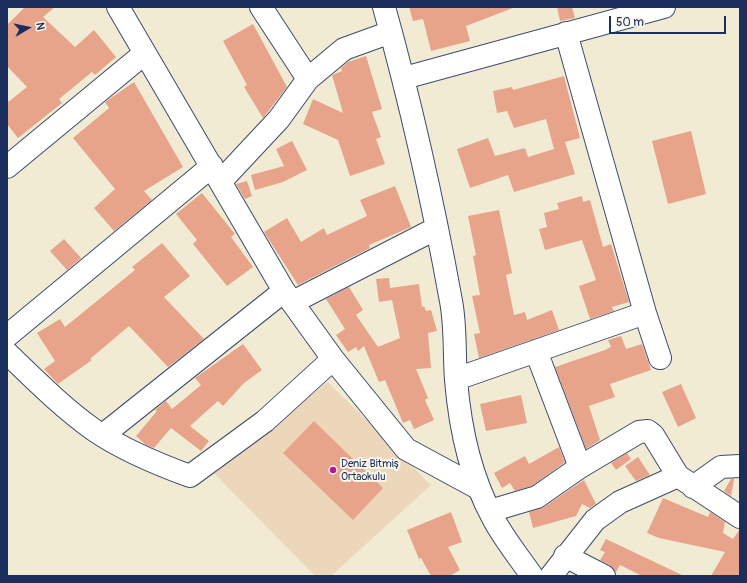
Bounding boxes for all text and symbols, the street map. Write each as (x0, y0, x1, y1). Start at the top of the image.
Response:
north arrow (8, 8, 48, 48)
scale bar (611, 8, 728, 34)
text: 50 m (616, 15, 644, 30)
text: N (33, 21, 47, 31)
place label: Deniz Bitmiş Ortaokulu (341, 457, 399, 483)
marker: Deniz Bitmiş Ortaokulu (328, 465, 338, 475)

